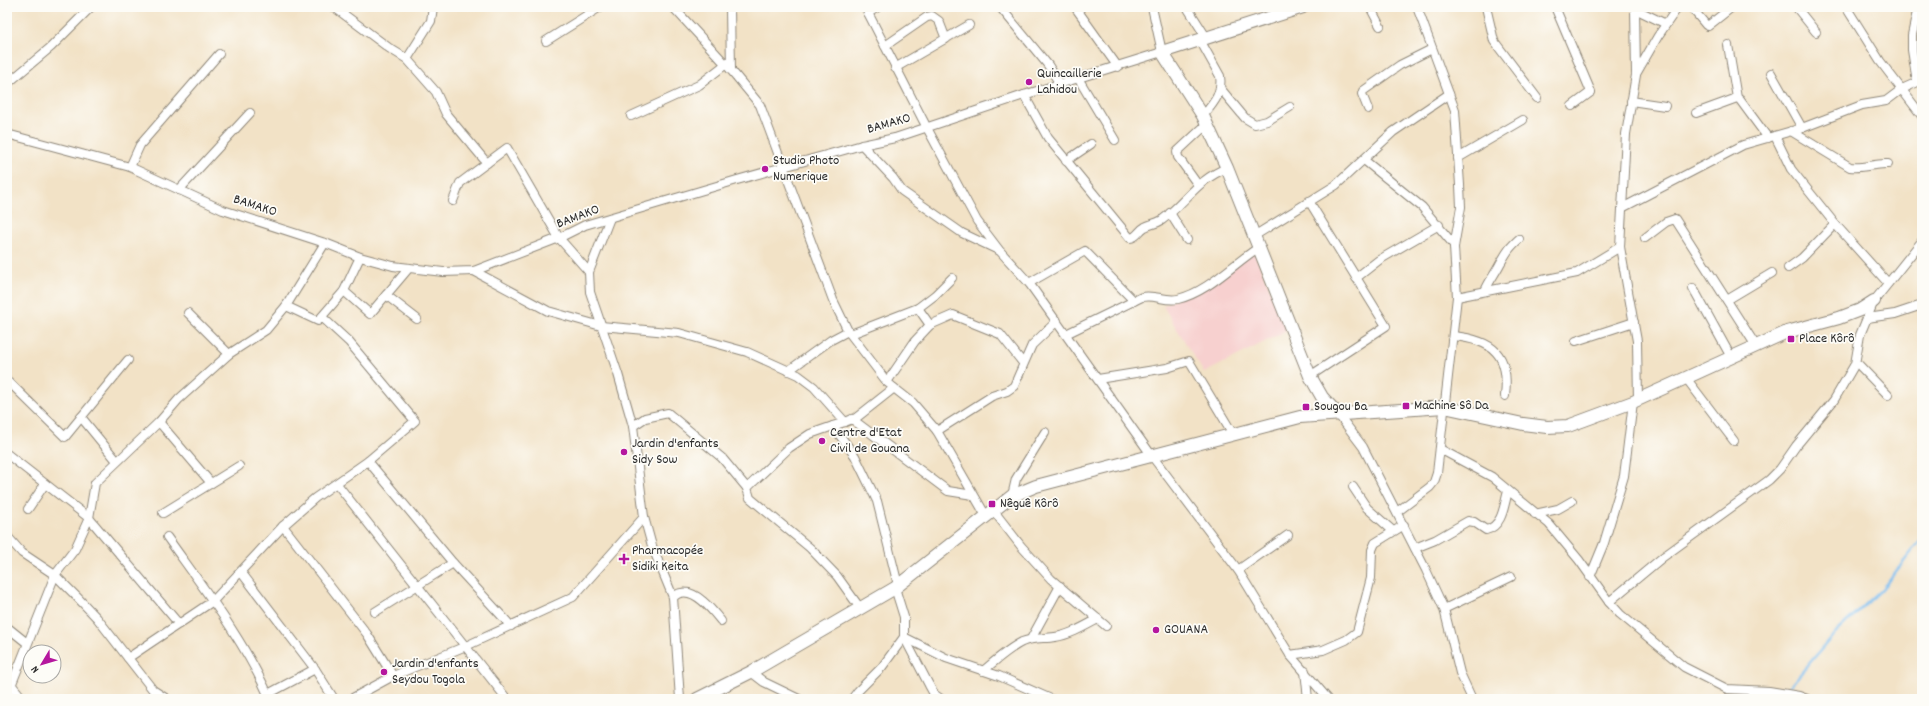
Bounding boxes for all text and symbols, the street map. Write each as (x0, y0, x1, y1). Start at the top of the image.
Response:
place label: Quincaillerie Lahidou (1037, 64, 1102, 100)
marker: Quincaillerie Lahidou (1024, 77, 1034, 87)
street label: BAMAKO (865, 108, 913, 140)
place label: Studio Photo Numerique (773, 151, 839, 187)
marker: Studio Photo Numerique (760, 164, 770, 174)
street label: BAMAKO (231, 190, 279, 222)
street label: BAMAKO (554, 200, 602, 234)
place label: Place Kôrô (1799, 329, 1854, 349)
marker: Place Kôrô (1786, 334, 1796, 344)
place label: Machine Sô Da (1414, 396, 1489, 416)
place label: Sougou Ba (1314, 397, 1368, 417)
marker: Machine Sô Da (1401, 401, 1411, 411)
marker: Sougou Ba (1301, 402, 1311, 412)
place label: Centre d'Etat Civil de Gouana (830, 423, 910, 459)
place label: Jardin d'enfants Sidy Sow (632, 434, 719, 470)
marker: Centre d'Etat Civil de Gouana (817, 436, 827, 446)
marker: Jardin d'enfants Sidy Sow (619, 447, 629, 457)
place label: Nêguê Kôrô (1000, 494, 1058, 514)
marker: Nêguê Kôrô (987, 499, 997, 509)
place label: Pharmacopée Sidiki Keita (632, 541, 703, 577)
marker: Pharmacopée Sidiki Keita (619, 554, 629, 564)
place label: GOUANA (1164, 620, 1208, 640)
marker: GOUANA (1151, 625, 1161, 635)
north arrow (22, 644, 62, 684)
place label: Jardin d'enfants Seydou Togola (392, 654, 479, 690)
text: N (27, 661, 44, 676)
marker: Jardin d'enfants Seydou Togola (379, 667, 389, 677)

